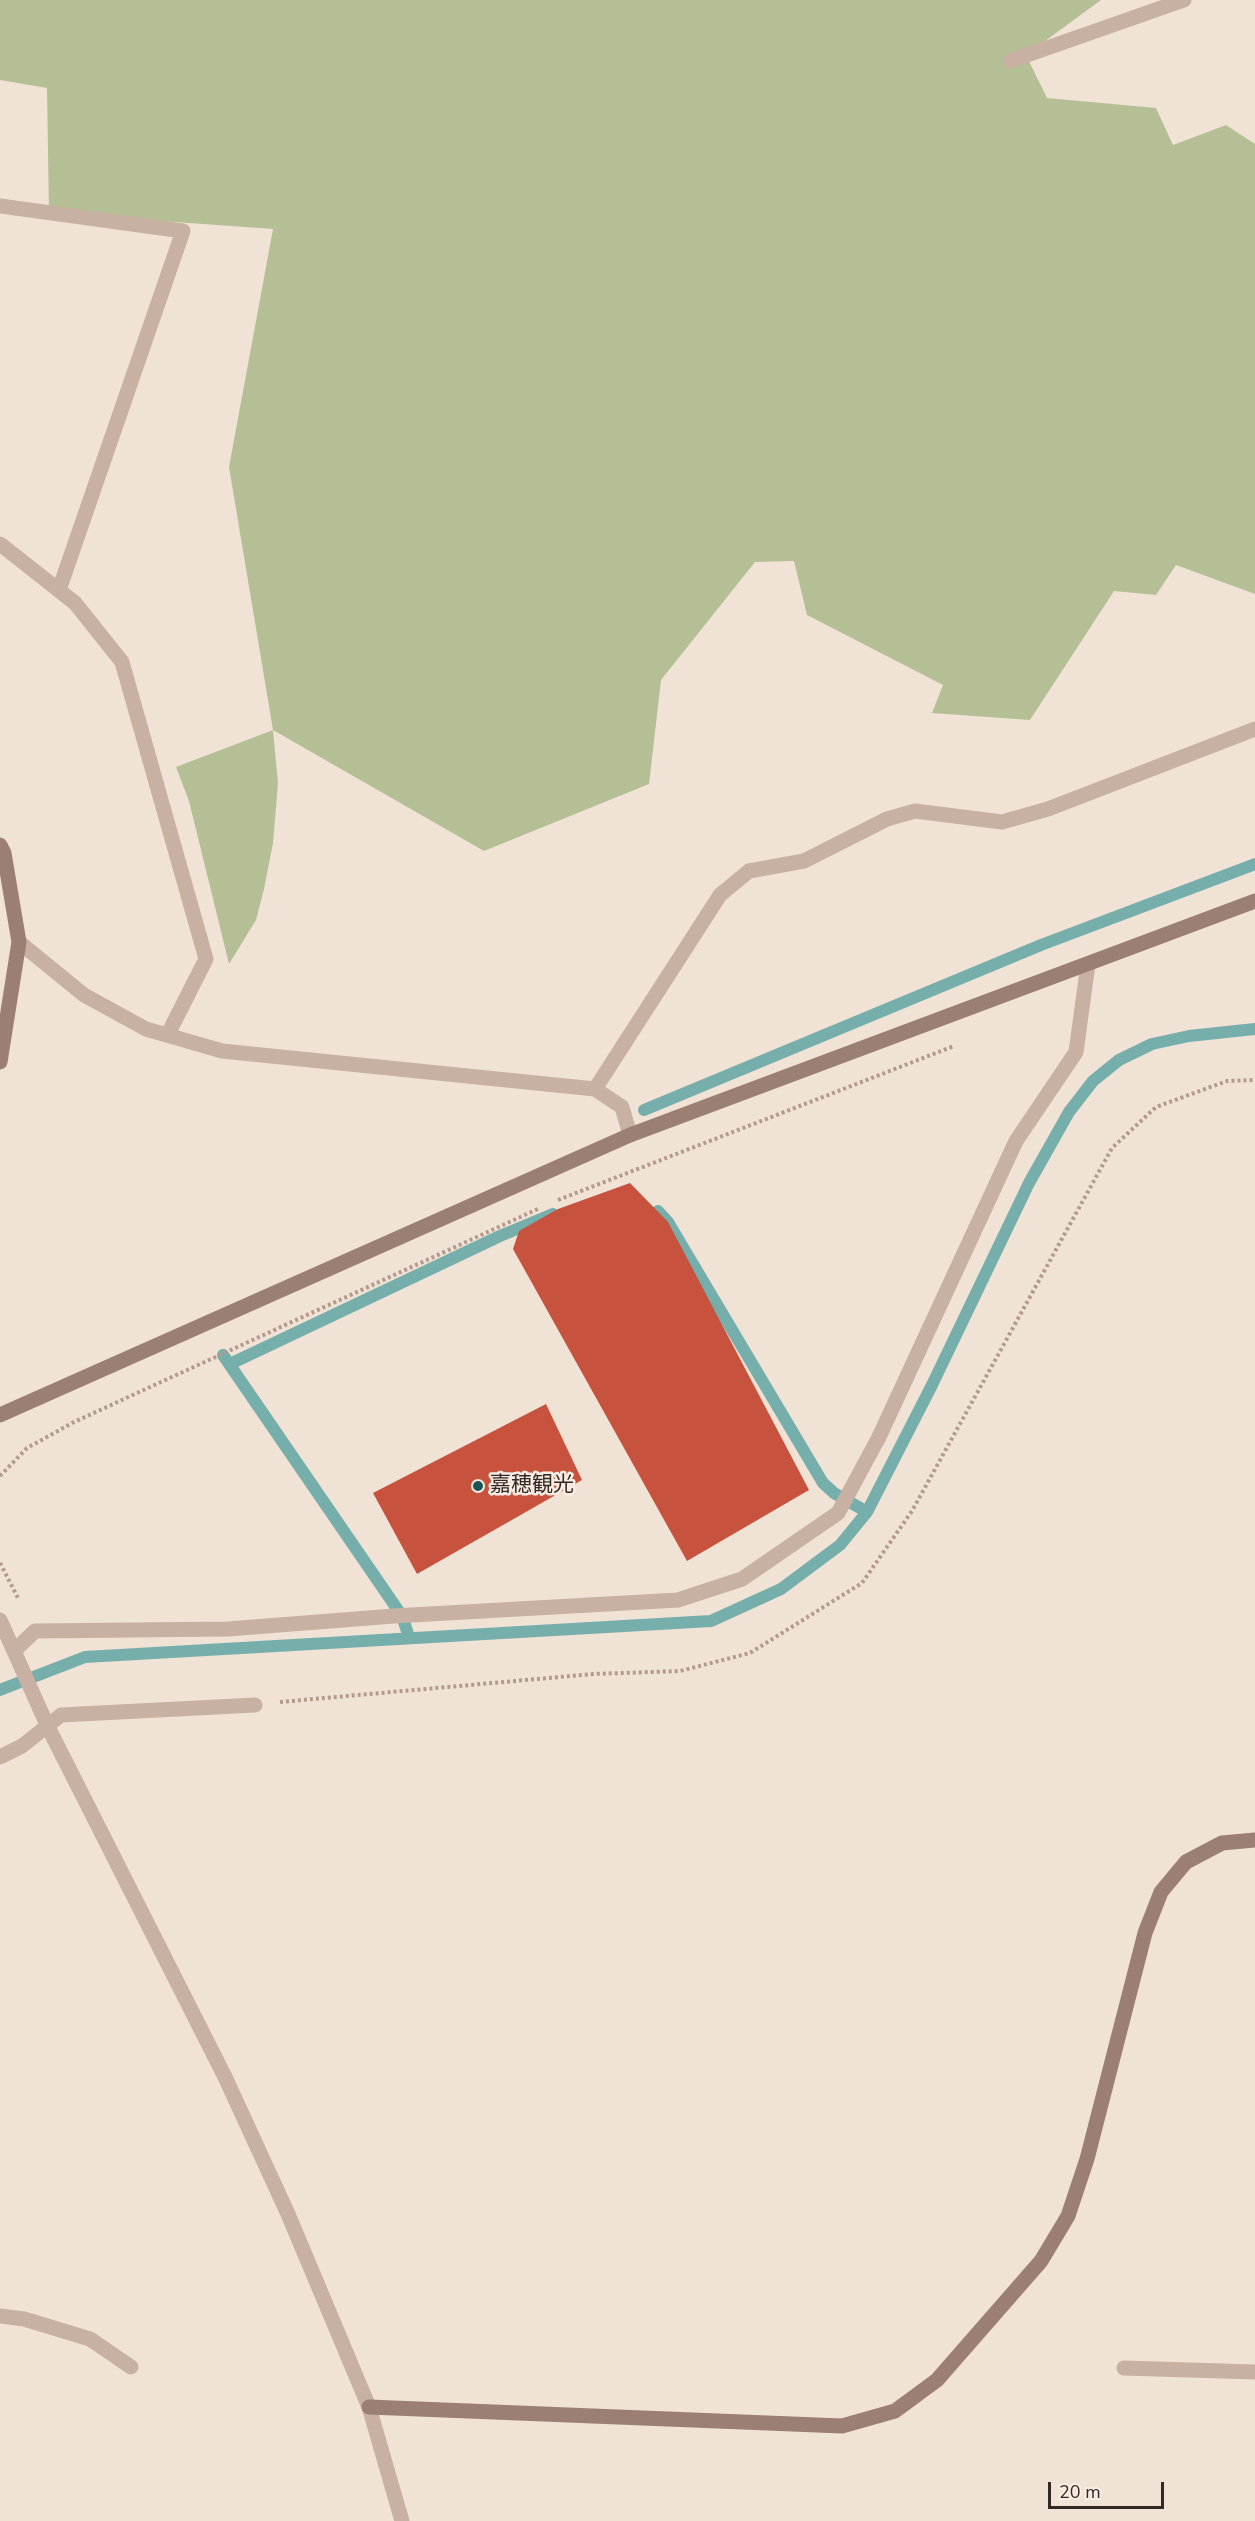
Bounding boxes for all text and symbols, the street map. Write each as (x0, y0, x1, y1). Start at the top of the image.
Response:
place label: 嘉穂観光 (490, 1473, 574, 1499)
marker: 嘉穂観光 (471, 1479, 485, 1493)
scale bar (1051, 2470, 1166, 2508)
text: 20 m (1059, 2480, 1101, 2504)

